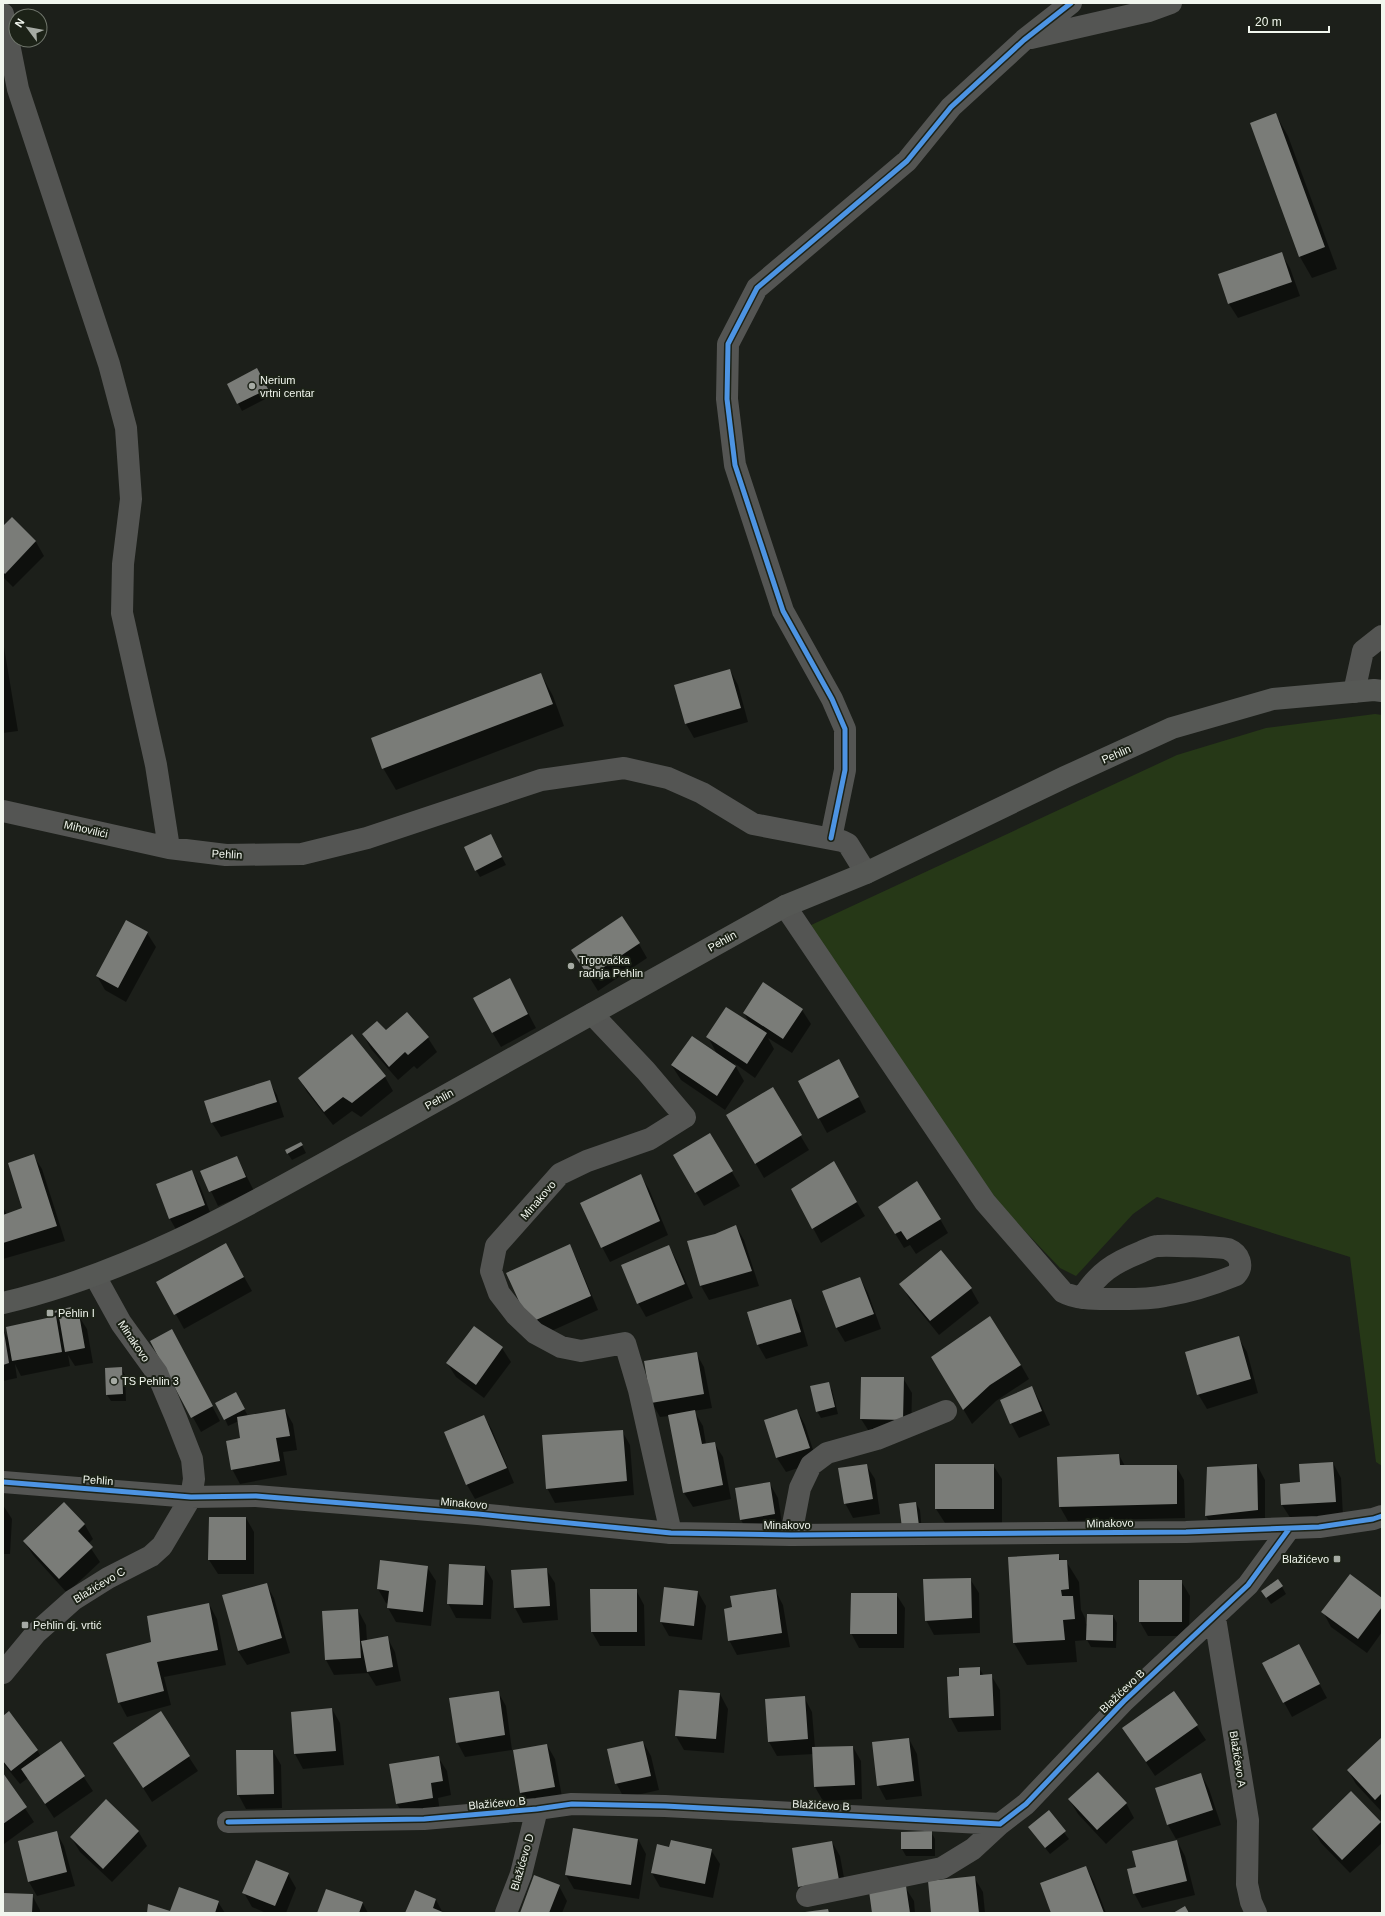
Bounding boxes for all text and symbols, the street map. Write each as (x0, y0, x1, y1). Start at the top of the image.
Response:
north arrow (8, 8, 48, 48)
scale bar (1249, 8, 1329, 34)
text: 20 m (1255, 15, 1282, 29)
text: N (12, 16, 27, 29)
place label: Nerium vrtni centar (260, 374, 315, 399)
marker: Nerium vrtni centar (247, 381, 257, 391)
street label: Pehlin (1100, 742, 1132, 766)
street label: Mihovilići (63, 818, 109, 840)
street label: Pehlin (211, 847, 243, 861)
street label: Pehlin (706, 928, 738, 954)
place label: Trgovačka radnja Pehlin (579, 954, 643, 979)
marker: Trgovačka radnja Pehlin (566, 961, 576, 971)
street label: Pehlin (423, 1086, 455, 1112)
street label: Minakovo (518, 1178, 558, 1222)
place label: Pehlin I (58, 1307, 95, 1319)
marker: Pehlin I (45, 1308, 55, 1318)
street label: Minakovo (116, 1318, 152, 1364)
place label: TS Pehlin 3 (122, 1375, 179, 1387)
marker: TS Pehlin 3 (109, 1376, 119, 1386)
street label: Pehlin (82, 1473, 114, 1487)
street label: Minakovo (440, 1495, 488, 1511)
street label: Minakovo (1086, 1517, 1134, 1529)
street label: Minakovo (763, 1519, 811, 1531)
place label: Blažićevo (1282, 1553, 1329, 1565)
marker: Blažićevo (1332, 1554, 1342, 1564)
street label: Blažićevo C (71, 1565, 127, 1605)
place label: Pehlin dj. vrtić (33, 1619, 102, 1631)
marker: Pehlin dj. vrtić (20, 1620, 30, 1630)
street label: Blažićevo B (1097, 1667, 1147, 1715)
street label: Blažićevo A (1228, 1730, 1248, 1789)
street label: Blažićevo B (468, 1795, 526, 1811)
street label: Blažićevo B (792, 1798, 850, 1812)
street label: Blažićevo D (508, 1832, 536, 1892)

